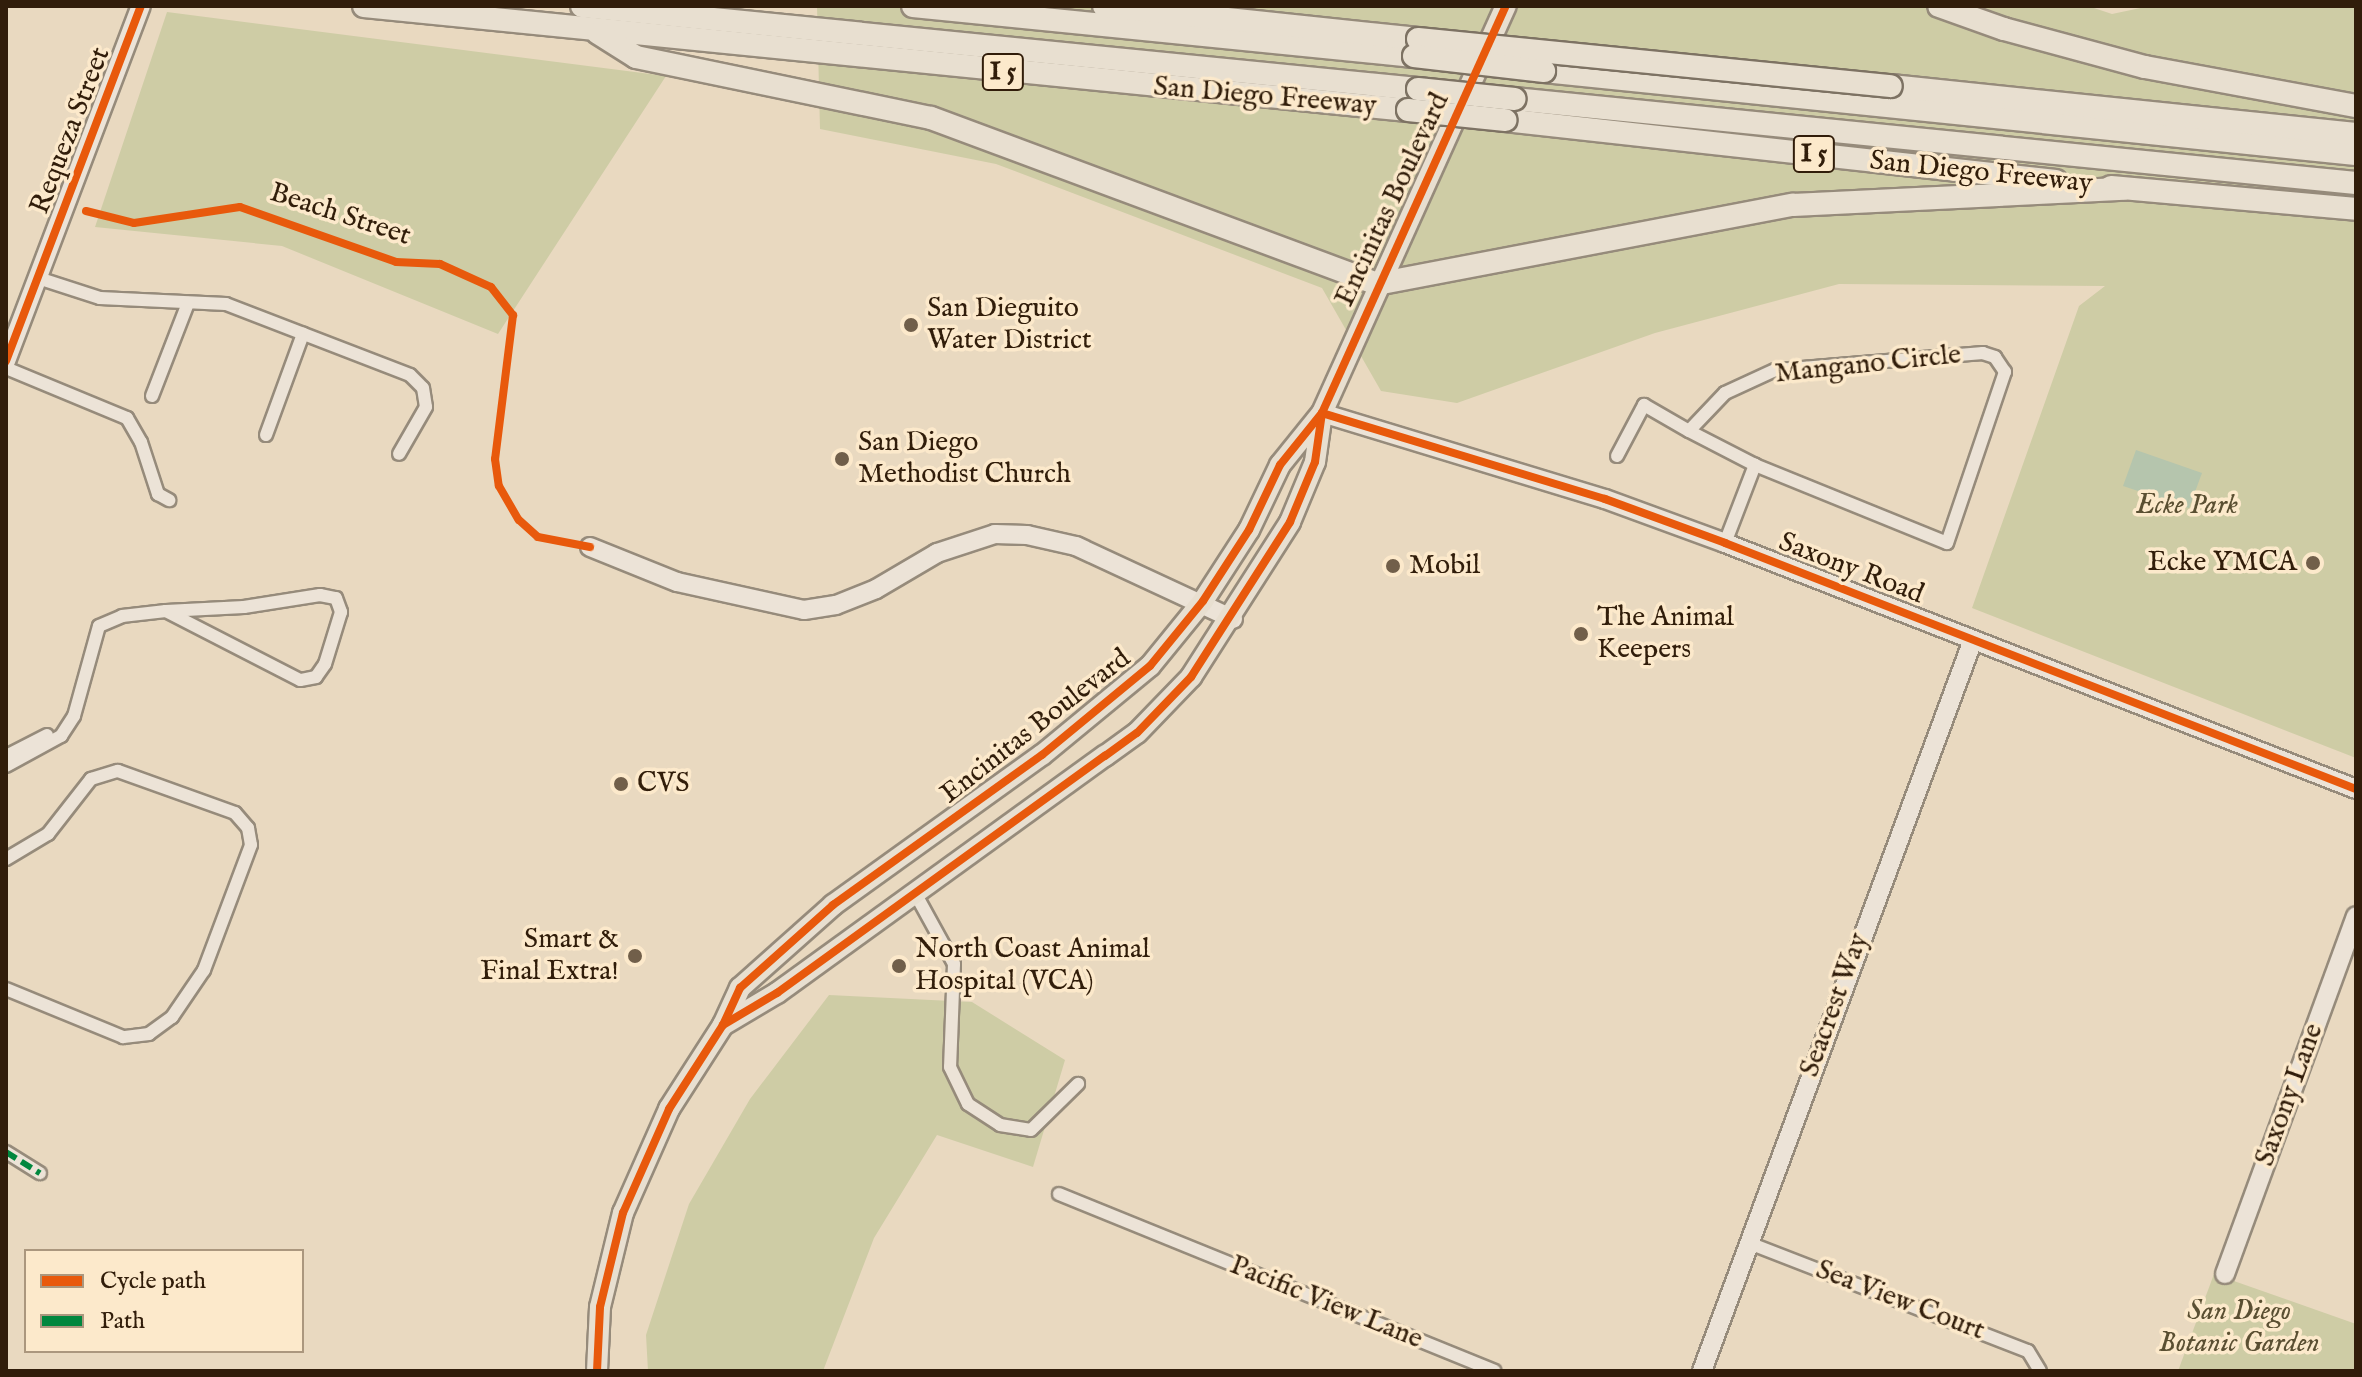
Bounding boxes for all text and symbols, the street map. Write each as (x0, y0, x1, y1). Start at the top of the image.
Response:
street label: Requeza Street (24, 43, 118, 219)
road number: I 5 (981, 50, 1025, 94)
street label: San Diego Freeway (1152, 71, 1378, 123)
street label: Encinitas Boulevard (1329, 88, 1457, 312)
road number: I 5 (1792, 132, 1836, 176)
street label: San Diego Freeway (1868, 145, 2094, 201)
street label: Beach Street (265, 176, 415, 254)
place label: San Dieguito Water District (927, 292, 1092, 358)
marker: San Dieguito Water District (902, 316, 920, 334)
street label: Mangano Circle (1773, 339, 1963, 391)
place label: San Diego Methodist Church (858, 426, 1071, 492)
marker: San Diego Methodist Church (833, 450, 851, 468)
park label: Ecke Park (2136, 489, 2238, 523)
street label: Saxony Road (1774, 526, 1928, 612)
place label: Ecke YMCA (2147, 546, 2297, 580)
place label: Mobil (1409, 549, 1480, 583)
marker: Ecke YMCA (2304, 554, 2322, 572)
marker: Mobil (1384, 557, 1402, 575)
place label: The Animal Keepers (1597, 601, 1734, 667)
marker: The Animal Keepers (1572, 625, 1590, 643)
street label: Encinitas Boulevard (934, 642, 1138, 812)
place label: CVS (637, 767, 690, 801)
marker: CVS (612, 775, 630, 793)
place label: Smart & Final Extra! (480, 923, 619, 989)
street label: Seacrest Way (1793, 929, 1877, 1081)
place label: North Coast Animal Hospital (VCA) (915, 933, 1150, 999)
marker: Smart & Final Extra! (626, 947, 644, 965)
marker: North Coast Animal Hospital (VCA) (890, 957, 908, 975)
street label: Saxony Lane (2249, 1019, 2331, 1171)
legend (24, 1249, 304, 1353)
street label: Pacific View Lane (1225, 1249, 1427, 1357)
street label: Sea View Court (1811, 1253, 1989, 1349)
text: Cycle path (100, 1266, 206, 1297)
park label: San Diego Botanic Garden (2158, 1295, 2320, 1361)
text: Path (100, 1306, 145, 1337)

